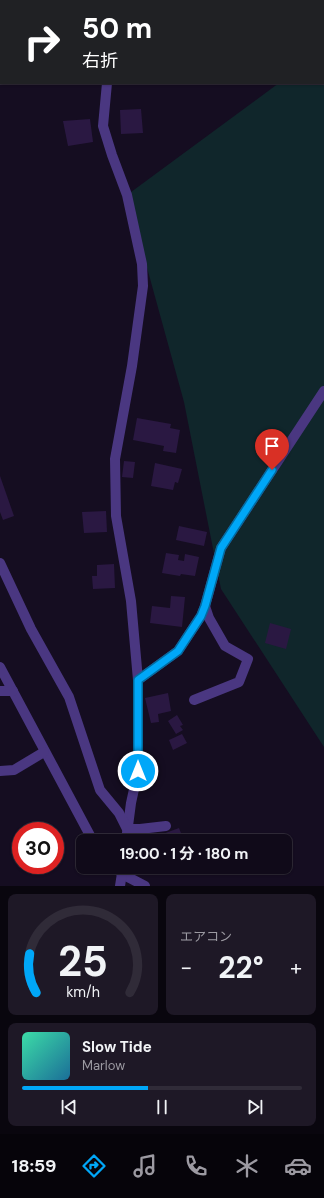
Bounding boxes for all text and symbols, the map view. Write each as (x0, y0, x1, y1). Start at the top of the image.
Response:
text: 50 m (82, 10, 152, 47)
icon: right (16, 16, 68, 68)
text: 右折 (82, 49, 118, 73)
pin (255, 429, 289, 470)
icon: arrive (261, 435, 283, 457)
position arrow (117, 750, 159, 792)
speed limit sign: 30 (12, 822, 64, 874)
text: 19:00 · 1 分 · 180 m (120, 844, 248, 864)
text: エアコン (180, 928, 232, 945)
text: 25 (58, 934, 108, 988)
text: 22° (218, 948, 264, 987)
text: − (180, 953, 192, 982)
text: + (290, 953, 302, 982)
text: km/h (66, 982, 100, 1000)
text: Slow Tide (82, 1037, 152, 1057)
text: Marlow (82, 1057, 125, 1074)
icon: previous (58, 1096, 80, 1118)
icon: pause (151, 1096, 173, 1118)
icon: next (244, 1096, 266, 1118)
icon: directions (80, 1152, 108, 1180)
icon: music (131, 1152, 159, 1180)
icon: phone (182, 1152, 210, 1180)
icon: climate (233, 1152, 261, 1180)
icon: car (284, 1152, 312, 1180)
text: 18:59 (12, 1154, 56, 1178)

